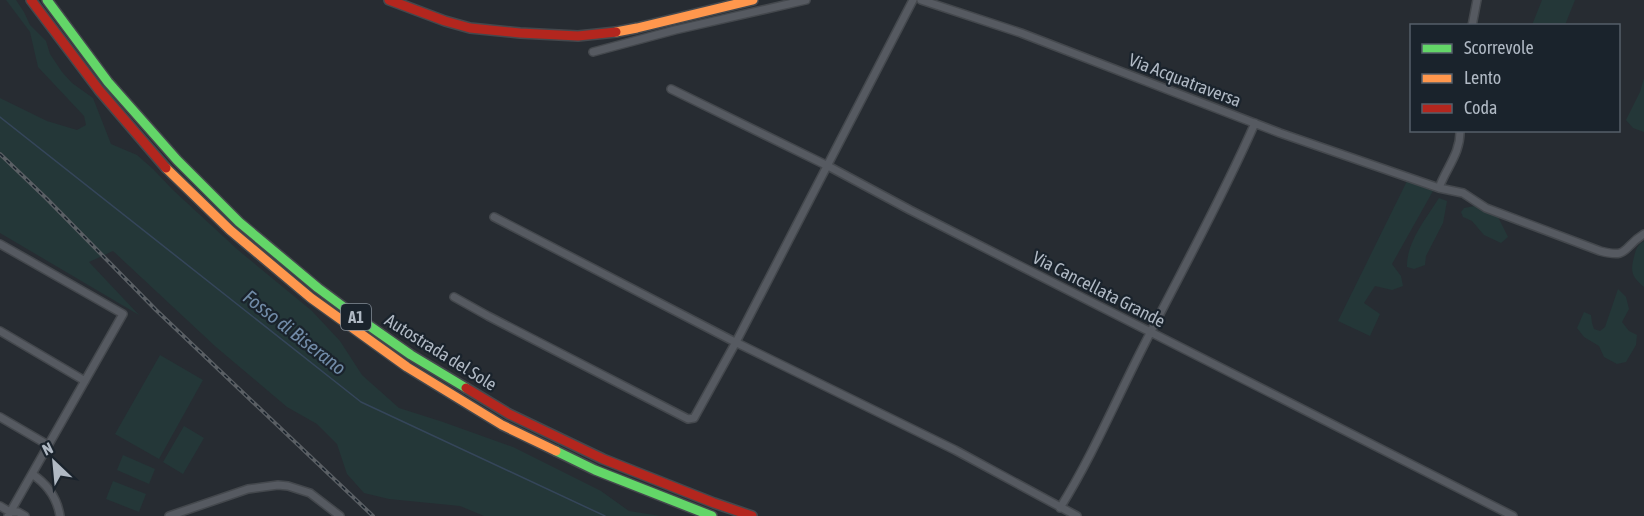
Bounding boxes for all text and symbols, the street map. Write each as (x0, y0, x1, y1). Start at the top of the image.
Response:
legend (1410, 24, 1620, 132)
text: Scorrevole (1464, 37, 1534, 58)
street label: Via Acquatraversa (1126, 49, 1244, 111)
text: Lento (1464, 67, 1501, 88)
text: Coda (1464, 97, 1497, 118)
street label: Via Cancellata Grande (1029, 246, 1169, 332)
water label: Fosso di Biserano (239, 285, 351, 379)
road number: A1 (341, 304, 371, 330)
street label: Autostrada del Sole (381, 309, 501, 395)
north arrow (24, 432, 84, 492)
text: N (39, 438, 56, 459)

